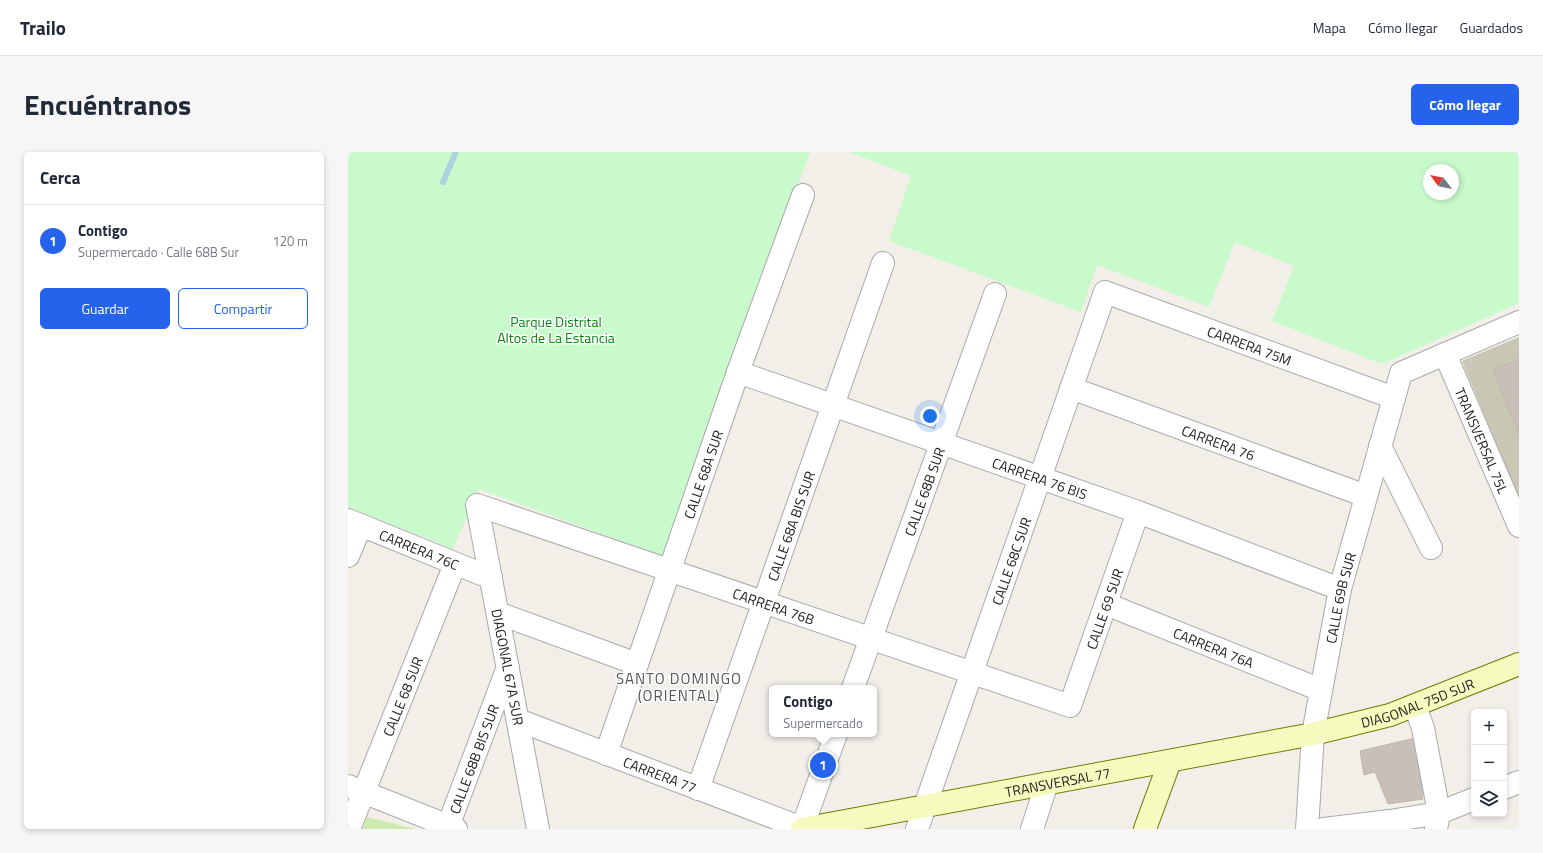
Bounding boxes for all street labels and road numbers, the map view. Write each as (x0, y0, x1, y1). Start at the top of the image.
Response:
street label: CARRERA 75M (1204, 320, 1295, 370)
street label: TRANSVERSAL 75L (1450, 384, 1514, 497)
street label: CARRERA 76 (1179, 419, 1258, 465)
street label: CALLE 68A SUR (678, 427, 728, 521)
street label: CALLE 68B SUR (898, 444, 949, 539)
street label: CARRERA 76 BIS (990, 451, 1090, 504)
street label: CALLE 68A BIS SUR (762, 468, 820, 584)
street label: CALLE 68C SUR (986, 514, 1036, 608)
street label: CARRERA 76C (376, 523, 463, 575)
street label: CALLE 69B SUR (1320, 550, 1360, 645)
street label: CALLE 69 SUR (1080, 565, 1128, 652)
street label: CARRERA 76B (730, 582, 817, 629)
street label: DIAGONAL 67A SUR (486, 607, 530, 727)
street label: CARRERA 76A (1170, 622, 1258, 673)
street label: CALLE 68 SUR (377, 653, 428, 739)
street label: DIAGONAL 75D SUR (1359, 672, 1477, 732)
street label: CALLE 68B BIS SUR (443, 701, 504, 817)
street label: CARRERA 77 (621, 751, 700, 797)
street label: TRANSVERSAL 77 (1003, 761, 1112, 802)

